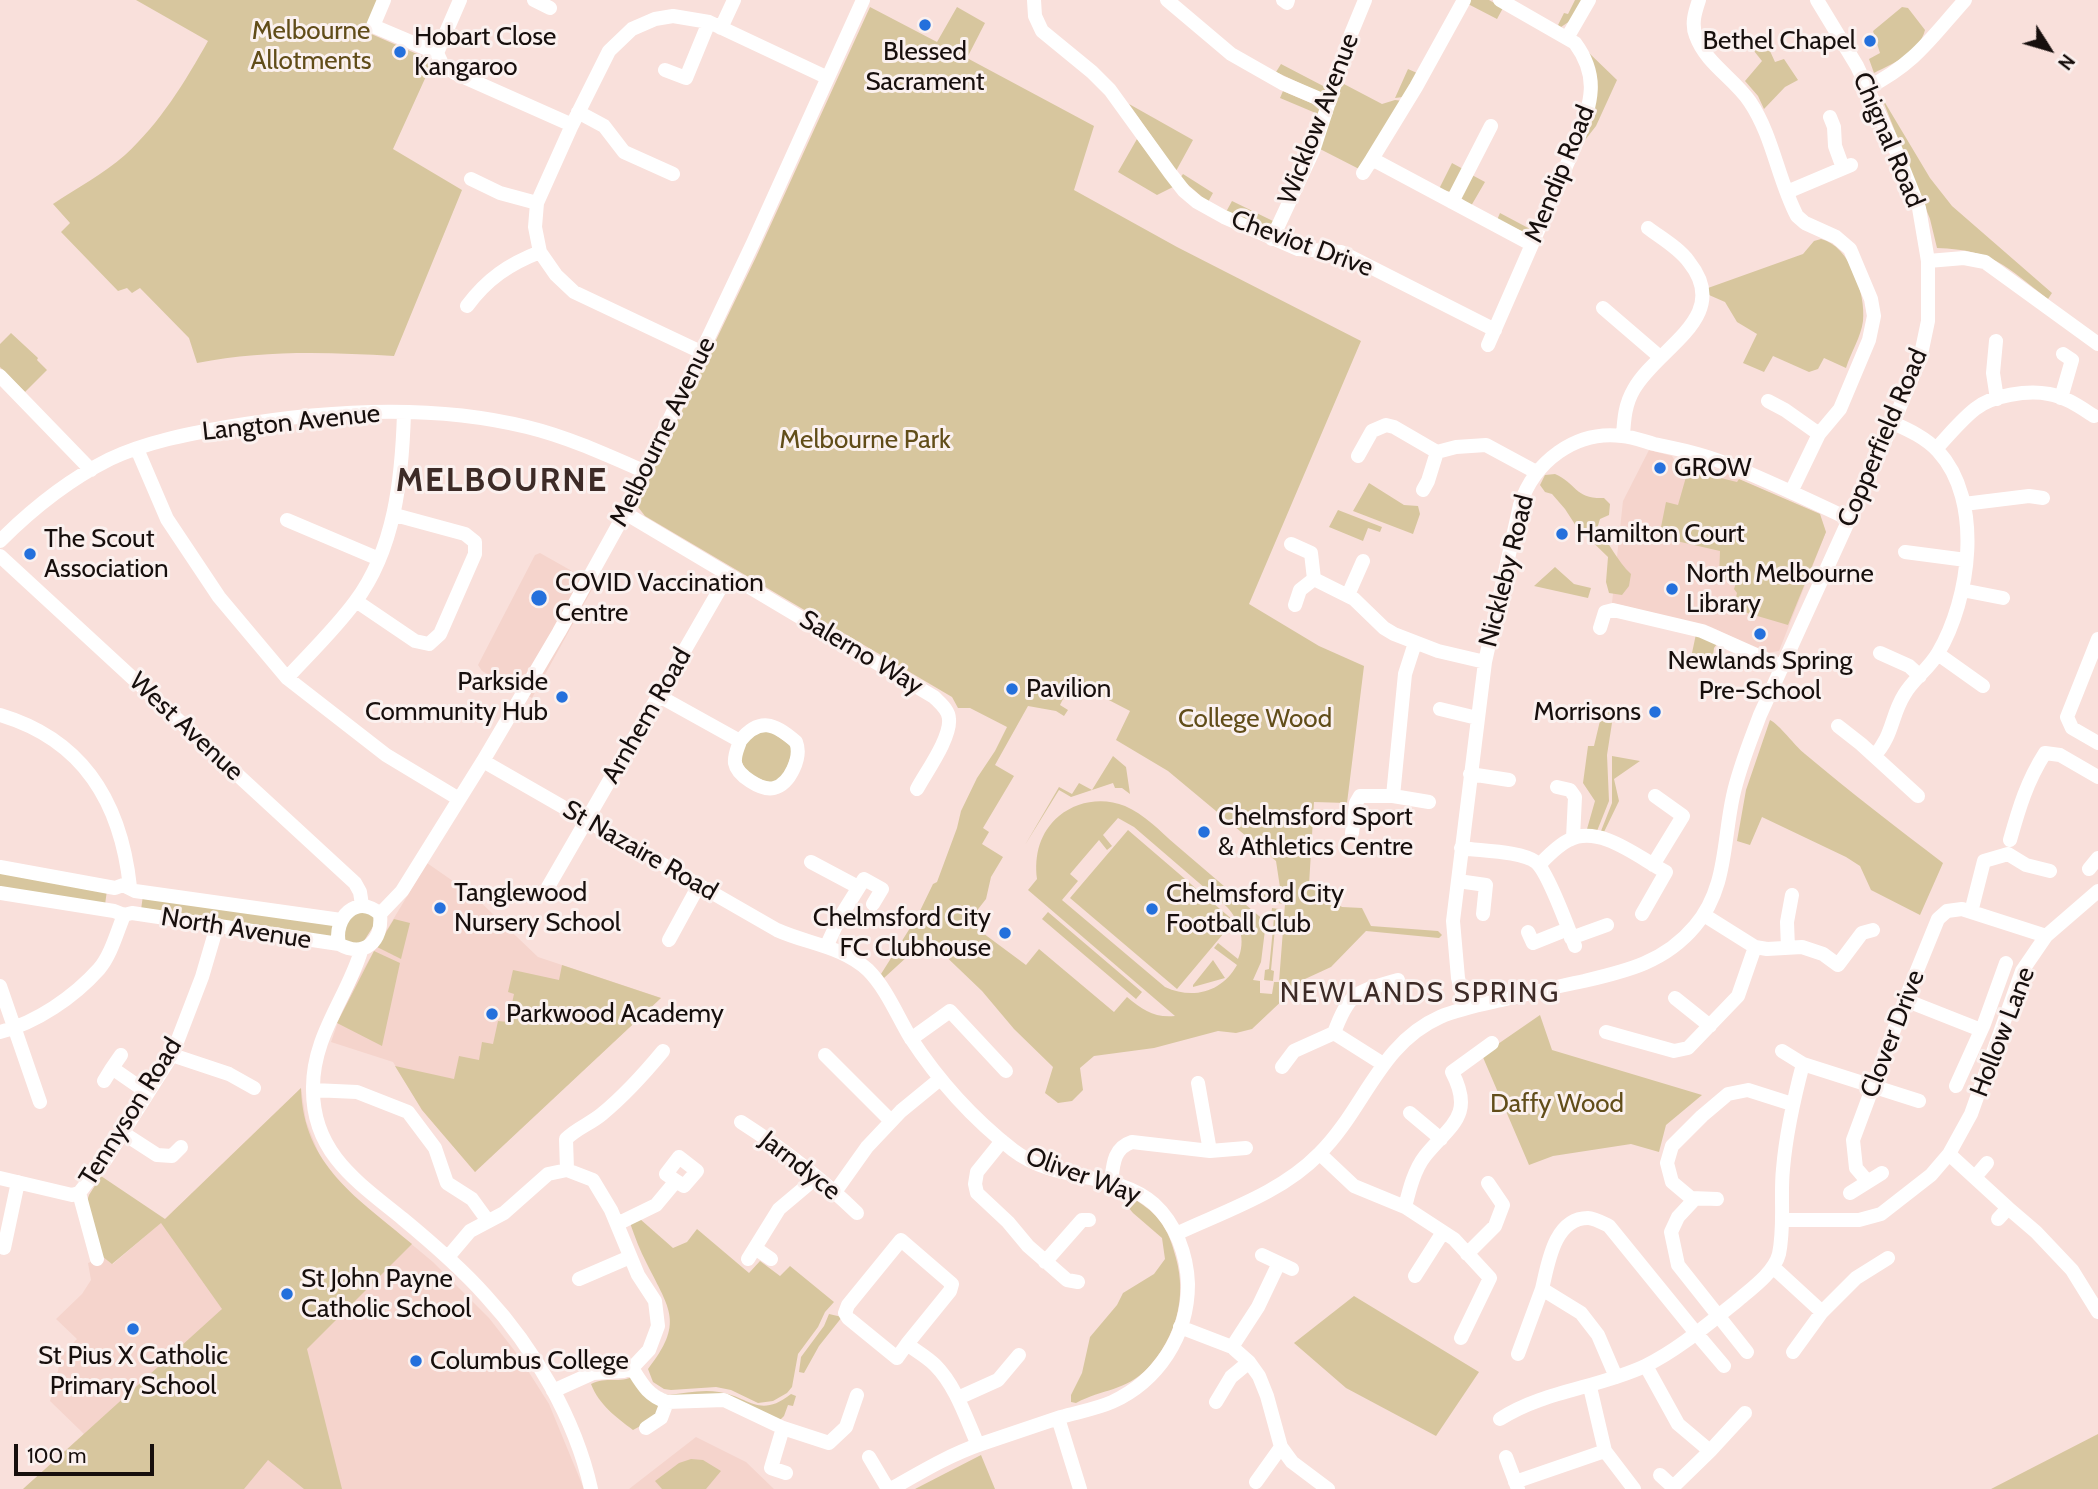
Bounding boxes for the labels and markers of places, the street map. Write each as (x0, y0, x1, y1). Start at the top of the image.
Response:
marker: Blessed Sacrament (917, 17, 933, 33)
place label: Hobart Close Kangaroo (414, 21, 556, 82)
place label: Bethel Chapel (1702, 25, 1856, 57)
marker: Bethel Chapel (1862, 33, 1878, 49)
place label: Blessed Sacrament (865, 36, 985, 98)
marker: Hobart Close Kangaroo (392, 44, 408, 60)
place label: GROW (1674, 452, 1752, 484)
marker: GROW (1652, 460, 1668, 476)
place label: Hamilton Court (1576, 518, 1745, 550)
place label: The Scout Association (44, 523, 168, 584)
marker: Hamilton Court (1554, 526, 1570, 542)
marker: The Scout Association (22, 546, 38, 562)
place label: North Melbourne Library (1686, 558, 1874, 620)
place label: COVID Vaccination Centre (555, 567, 764, 628)
marker: North Melbourne Library (1664, 581, 1680, 597)
marker: COVID Vaccination Centre (529, 588, 549, 608)
marker: Newlands Spring Pre-School (1752, 626, 1768, 642)
place label: Newlands Spring Pre-School (1667, 645, 1853, 706)
place label: Parkside Community Hub (365, 666, 548, 728)
place label: Pavilion (1026, 673, 1111, 705)
marker: Pavilion (1004, 681, 1020, 697)
marker: Parkside Community Hub (554, 689, 570, 705)
place label: Morrisons (1534, 696, 1641, 728)
marker: Morrisons (1647, 704, 1663, 720)
place label: Chelmsford Sport & Athletics Centre (1218, 801, 1413, 862)
marker: Chelmsford Sport & Athletics Centre (1196, 824, 1212, 840)
place label: Tanglewood Nursery School (454, 877, 621, 938)
place label: Chelmsford City Football Club (1166, 878, 1344, 940)
marker: Tanglewood Nursery School (432, 900, 448, 916)
marker: Chelmsford City Football Club (1144, 901, 1160, 917)
place label: Chelmsford City FC Clubhouse (813, 902, 991, 964)
marker: Chelmsford City FC Clubhouse (997, 925, 1013, 941)
place label: Parkwood Academy (506, 998, 724, 1030)
marker: Parkwood Academy (484, 1006, 500, 1022)
place label: St John Payne Catholic School (301, 1263, 472, 1324)
marker: St John Payne Catholic School (279, 1286, 295, 1302)
marker: St Pius X Catholic Primary School (125, 1321, 141, 1337)
place label: St Pius X Catholic Primary School (38, 1340, 228, 1402)
place label: Columbus College (430, 1345, 629, 1377)
marker: Columbus College (408, 1353, 424, 1369)

